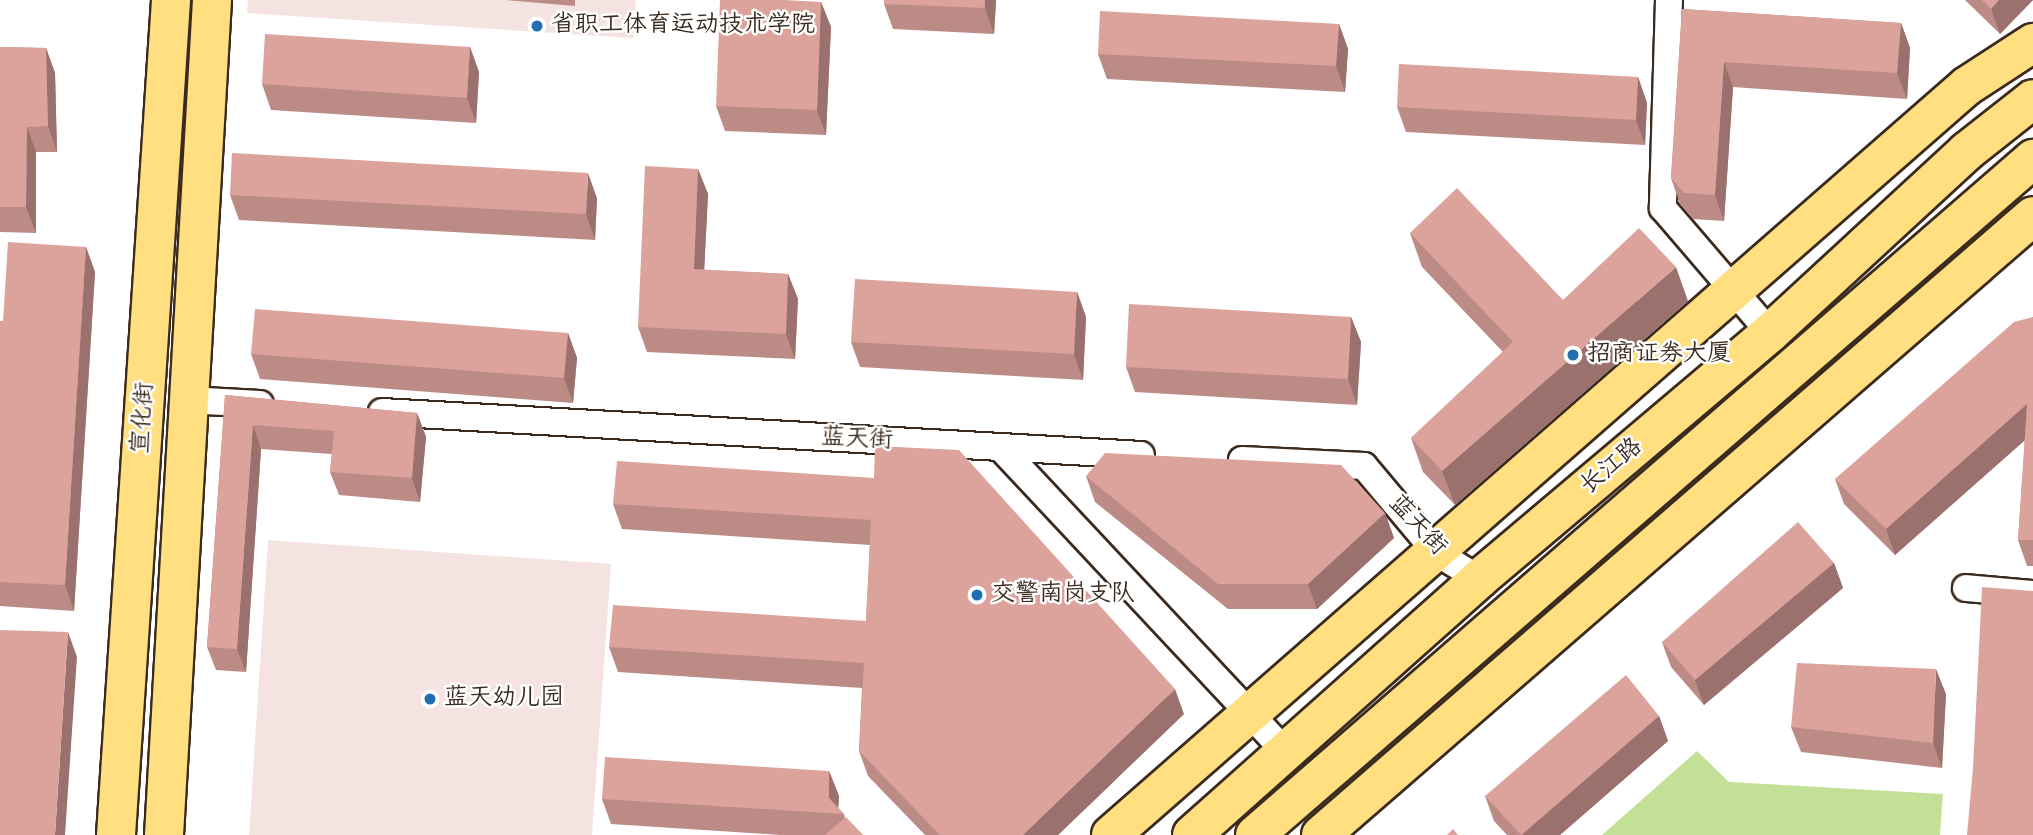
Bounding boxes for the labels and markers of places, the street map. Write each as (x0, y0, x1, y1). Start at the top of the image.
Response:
place label: 省职工体育运动技术学院 (551, 12, 815, 40)
marker: 省职工体育运动技术学院 (529, 18, 545, 34)
place label: 招商证券大厦 (1587, 341, 1731, 369)
marker: 招商证券大厦 (1565, 347, 1581, 363)
place label: 交警南岗支队 (991, 581, 1135, 609)
marker: 交警南岗支队 (969, 587, 985, 603)
place label: 蓝天幼儿园 (444, 685, 564, 713)
marker: 蓝天幼儿园 (422, 691, 438, 707)

